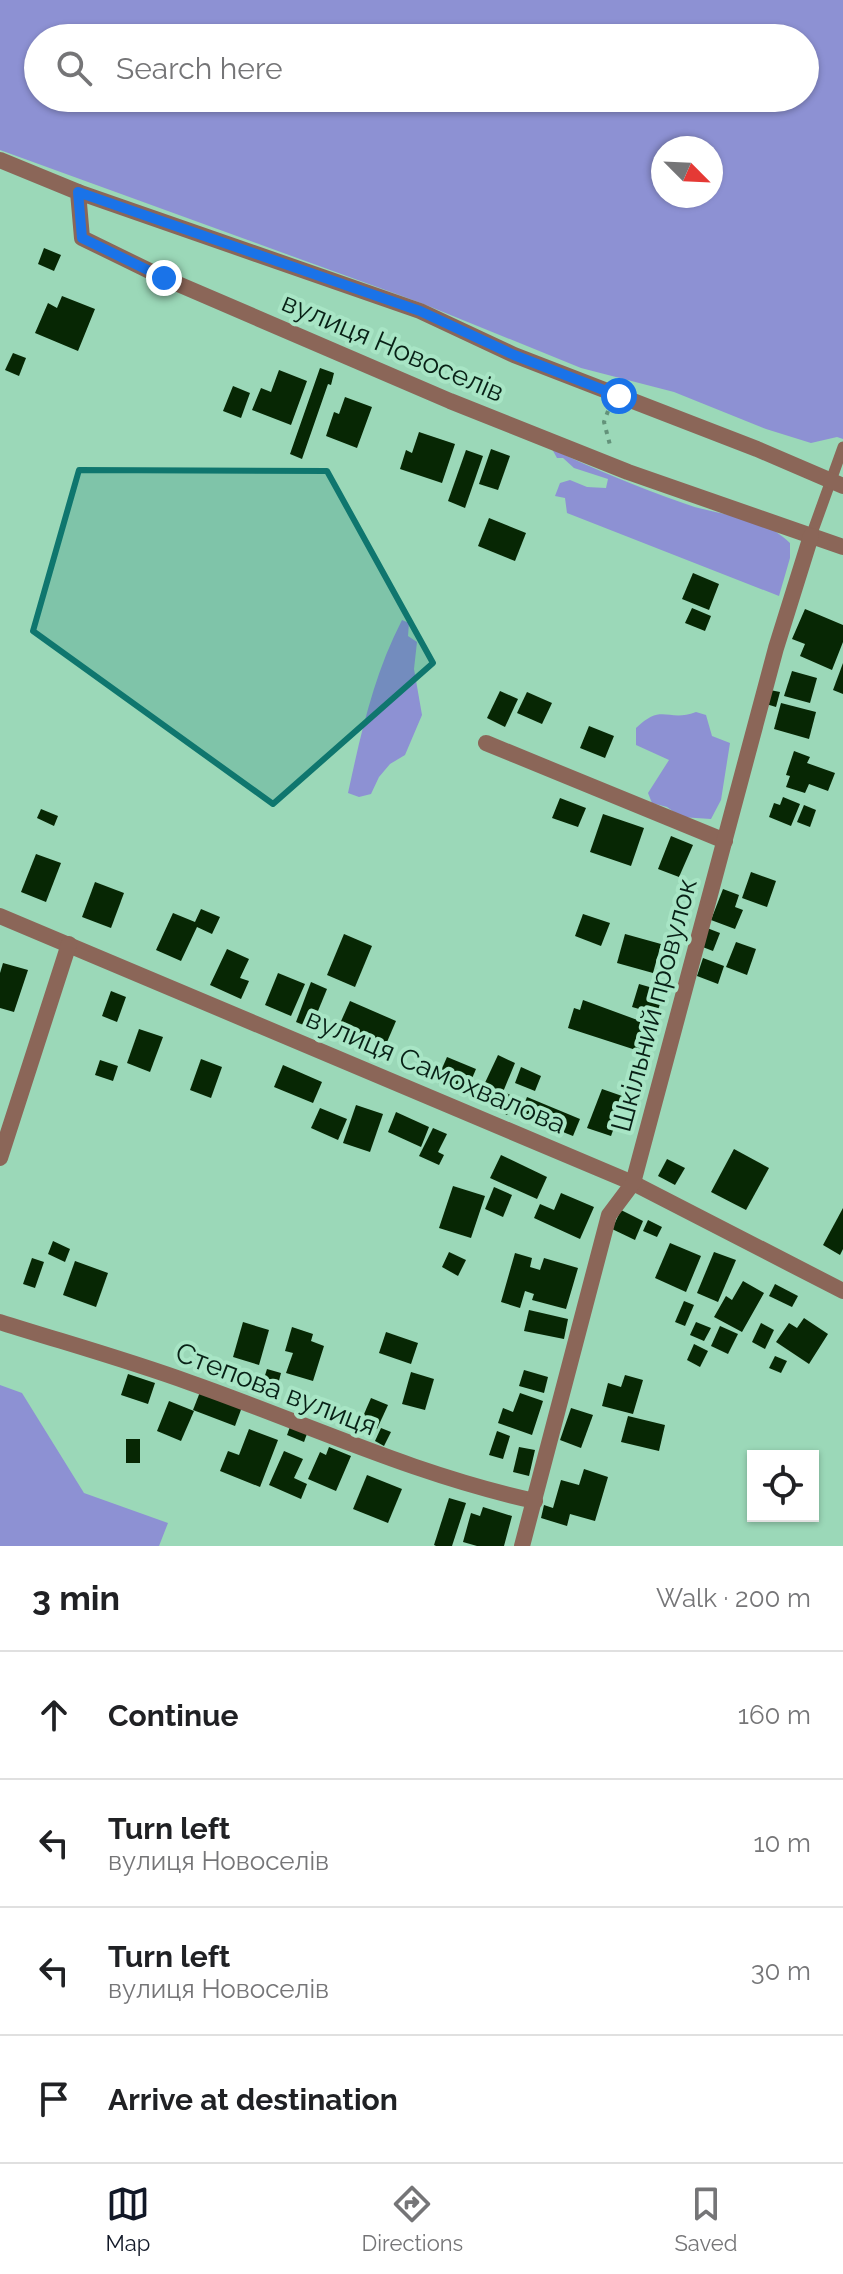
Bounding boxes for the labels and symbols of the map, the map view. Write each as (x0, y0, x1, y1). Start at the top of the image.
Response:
north arrow (651, 136, 723, 208)
route end (146, 260, 182, 296)
street label: вулиця Новоселів (277, 285, 509, 409)
route start (601, 378, 637, 414)
street label: Шкільний провулок (604, 875, 704, 1135)
street label: вулиця Самохвалова (301, 1001, 571, 1141)
street label: Степова вулиця (171, 1336, 381, 1442)

